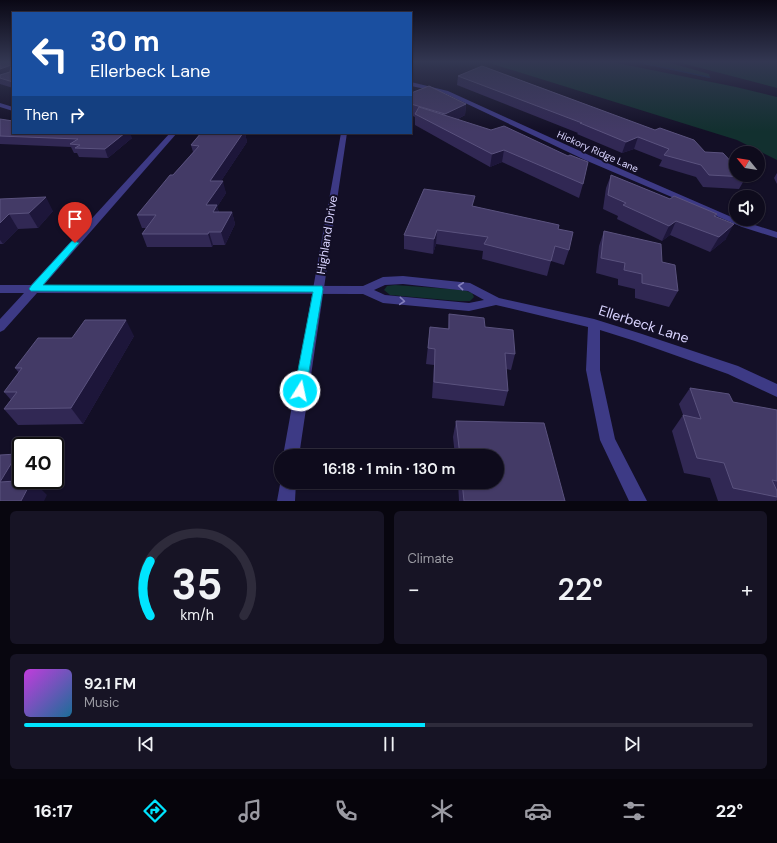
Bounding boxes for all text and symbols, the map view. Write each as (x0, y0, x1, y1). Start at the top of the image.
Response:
text: 30 m (90, 23, 160, 60)
icon: left (24, 28, 76, 80)
text: Ellerbeck Lane (90, 59, 211, 83)
icon: right (66, 104, 88, 126)
text: Then (24, 105, 58, 125)
street label: Hickory Ridge Lane (555, 128, 641, 175)
north arrow (729, 146, 765, 182)
map controls (729, 146, 765, 226)
button: sound (729, 190, 765, 226)
street label: Highland Drive (313, 194, 341, 276)
pin (58, 202, 92, 243)
icon: arrive (64, 208, 86, 230)
one-way arrow (457, 282, 464, 291)
one-way arrow (399, 296, 405, 305)
street label: Ellerbeck Lane (597, 301, 691, 347)
position arrow (279, 370, 321, 412)
speed limit sign: 40 (12, 437, 64, 489)
text: 16:18 · 1 min · 130 m (323, 459, 455, 479)
text: Climate (408, 550, 454, 567)
text: 35 (171, 557, 222, 611)
text: 22° (558, 570, 603, 609)
text: − (408, 575, 420, 604)
text: + (741, 575, 753, 604)
text: km/h (180, 605, 214, 623)
text: 92.1 FM (84, 674, 136, 694)
text: Music (84, 694, 119, 711)
icon: previous (135, 733, 157, 755)
icon: pause (378, 733, 400, 755)
icon: next (621, 733, 643, 755)
icon: directions (141, 797, 169, 825)
icon: music (236, 797, 264, 825)
icon: phone (332, 797, 360, 825)
icon: climate (428, 797, 456, 825)
icon: car (524, 797, 552, 825)
icon: filters (620, 797, 648, 825)
text: 16:17 (34, 799, 73, 823)
text: 22° (716, 799, 743, 823)

